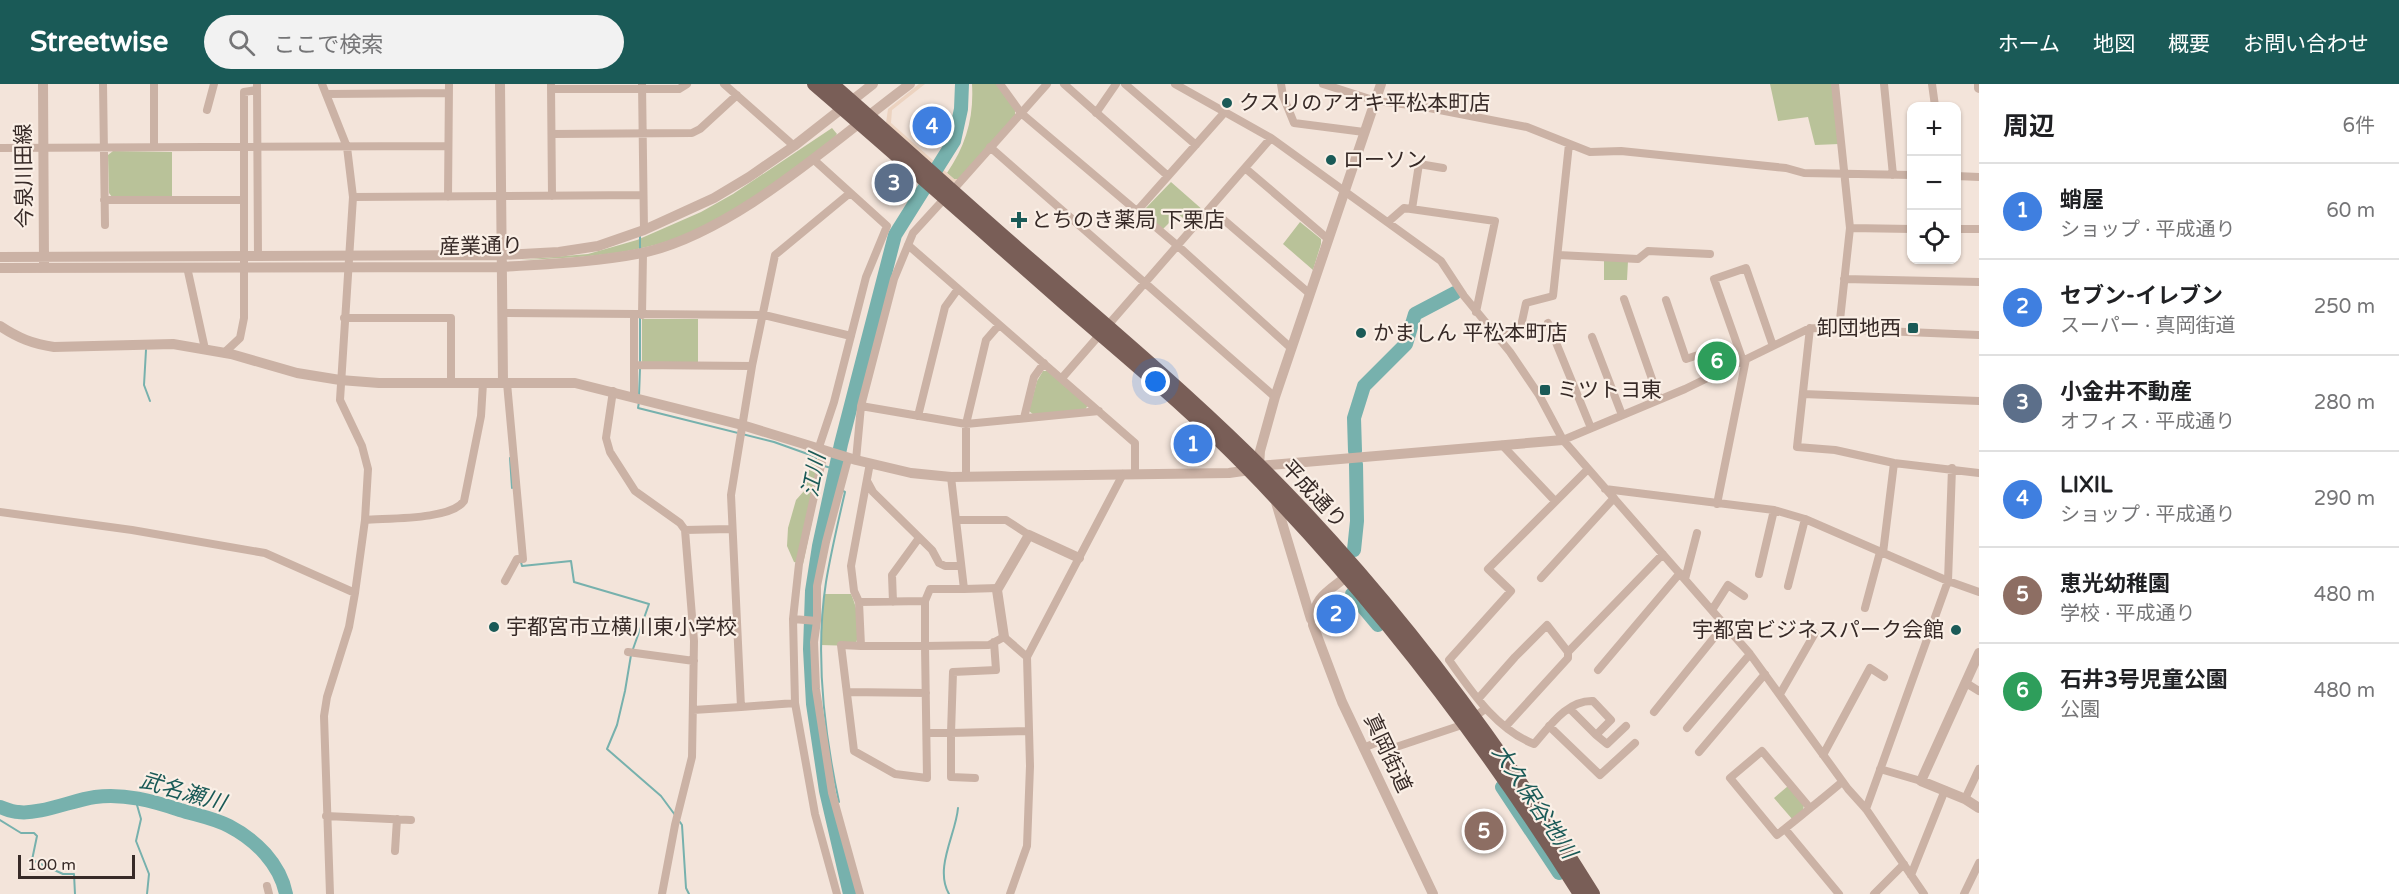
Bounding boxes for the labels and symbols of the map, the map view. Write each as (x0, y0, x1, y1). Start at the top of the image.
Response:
place label: クスリのアオキ平松本町店 (1239, 91, 1490, 116)
marker: クスリのアオキ平松本町店 (1220, 96, 1234, 110)
pin: 4 (912, 104, 952, 148)
street label: 今泉川田線 (11, 123, 38, 229)
place label: ローソン (1343, 148, 1427, 173)
marker: ローソン (1324, 153, 1338, 167)
pin: 3 (874, 160, 914, 206)
place label: とちのき薬局 下栗店 (1031, 208, 1225, 233)
marker: とちのき薬局 下栗店 (1012, 213, 1026, 227)
street label: 産業通り (439, 233, 523, 260)
place label: 卸団地西 (1817, 316, 1901, 341)
place label: かましん 平松本町店 (1373, 321, 1567, 346)
marker: 卸団地西 (1906, 321, 1920, 335)
marker: かましん 平松本町店 (1354, 326, 1368, 340)
pin: 6 (1698, 338, 1736, 384)
your location (1141, 367, 1170, 396)
place label: ミツトヨ東 (1557, 378, 1662, 403)
marker: ミツトヨ東 (1538, 383, 1552, 397)
pin: 1 (1174, 422, 1212, 466)
water label: 江川 (797, 449, 831, 499)
street label: 平成通り (1276, 455, 1351, 534)
pin: 2 (1316, 592, 1356, 636)
place label: 宇都宮市立横川東小学校 (506, 615, 737, 640)
place label: 宇都宮ビジネスパーク会館 (1692, 618, 1944, 643)
marker: 宇都宮市立横川東小学校 (487, 620, 501, 634)
marker: 宇都宮ビジネスパーク会館 (1949, 623, 1963, 637)
street label: 真岡街道 (1358, 710, 1417, 797)
water label: 大久保谷地川 (1486, 740, 1583, 865)
water label: 武名瀬川 (137, 767, 231, 817)
pin: 5 (1464, 808, 1504, 854)
scale bar (18, 852, 135, 880)

